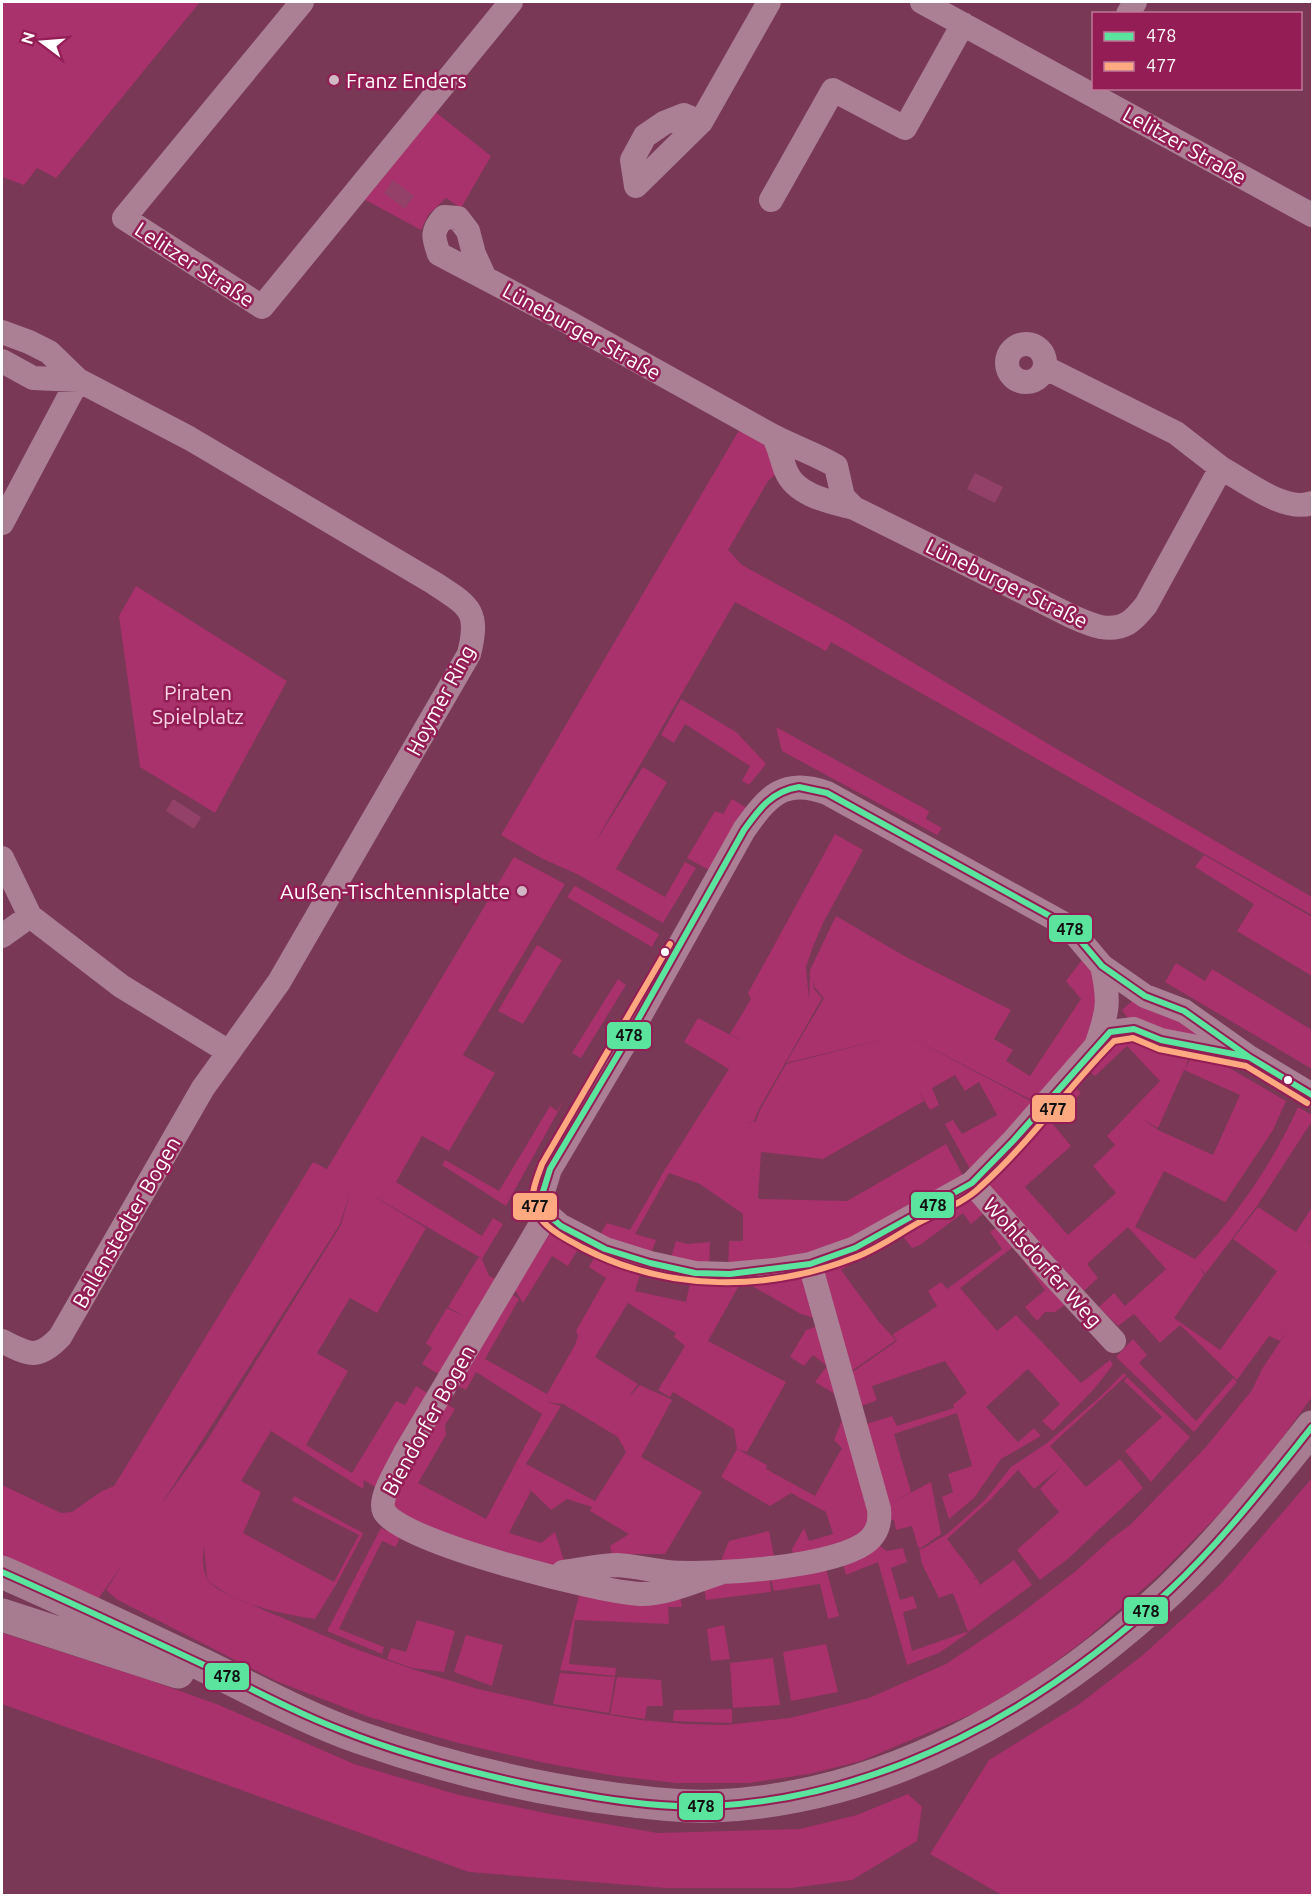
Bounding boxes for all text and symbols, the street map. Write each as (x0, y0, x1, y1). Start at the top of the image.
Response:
north arrow (12, 12, 72, 72)
legend (1092, 12, 1302, 90)
text: 478 (1146, 25, 1176, 45)
text: N (17, 30, 38, 46)
text: 477 (1146, 55, 1176, 75)
place label: Franz Enders (346, 68, 467, 92)
marker: Franz Enders (327, 73, 341, 87)
street label: Lelitzer Straße (1119, 101, 1251, 189)
street label: Lelitzer Straße (131, 217, 259, 311)
street label: Lüneburger Straße (499, 278, 665, 384)
street label: Lüneburger Straße (922, 533, 1092, 633)
street label: Hoymer Ring (401, 641, 479, 759)
park label: Piraten Spielplatz (152, 680, 244, 728)
place label: Außen-Tischtennisplatte (280, 879, 510, 903)
marker: Außen-Tischtennisplatte (515, 884, 529, 898)
line badge: 478 (1048, 914, 1093, 943)
text: 478 (1056, 920, 1084, 938)
unlabelled marker (659, 946, 671, 958)
line badge: 478 (606, 1021, 652, 1050)
text: 478 (615, 1026, 643, 1044)
unlabelled marker (1282, 1074, 1294, 1086)
line badge: 477 (1031, 1094, 1076, 1123)
text: 477 (1039, 1100, 1067, 1118)
street label: Ballenstedter Bogen (67, 1132, 185, 1312)
line badge: 478 (910, 1191, 955, 1219)
line badge: 477 (512, 1192, 558, 1221)
street label: Wohlsdorfer Weg (979, 1192, 1107, 1332)
text: 478 (919, 1196, 947, 1214)
text: 477 (521, 1197, 549, 1215)
street label: Biendorfer Bogen (377, 1341, 479, 1499)
line badge: 478 (1123, 1596, 1169, 1625)
text: 478 (1132, 1602, 1160, 1620)
line badge: 478 (204, 1662, 250, 1691)
text: 478 (213, 1667, 241, 1685)
line badge: 478 (678, 1792, 724, 1821)
text: 478 (687, 1797, 715, 1815)

